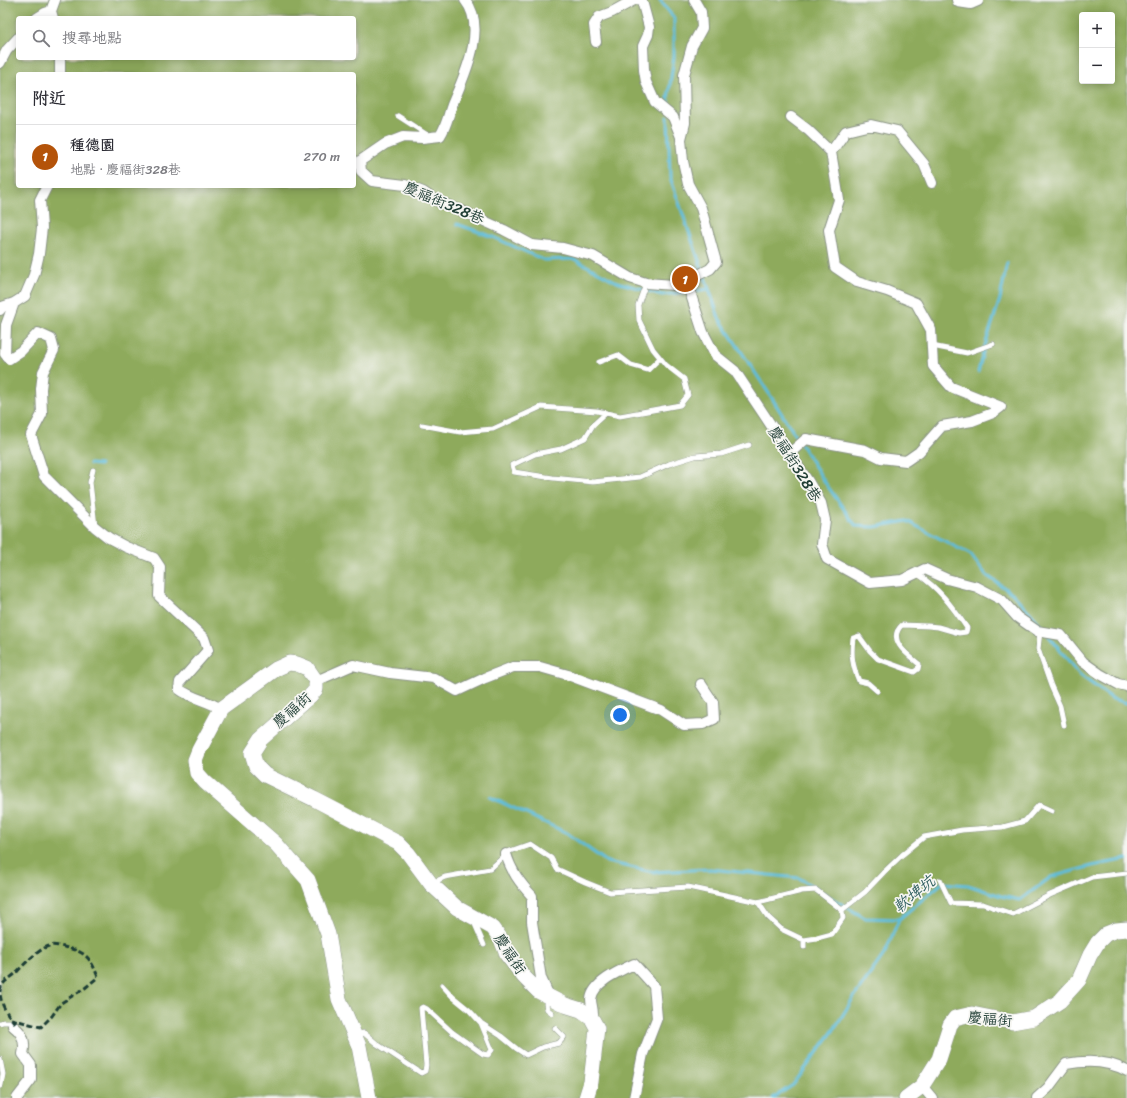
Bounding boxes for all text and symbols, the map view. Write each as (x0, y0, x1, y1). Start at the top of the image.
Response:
map controls (1079, 12, 1115, 84)
button: + (1079, 12, 1115, 48)
search box (16, 16, 356, 60)
text: 搜尋地點 (62, 25, 122, 51)
icon: search (30, 27, 52, 49)
button: − (1079, 48, 1115, 84)
text: 附近 (32, 83, 66, 113)
text: 種德園 (70, 132, 115, 158)
text: 1 (42, 145, 48, 168)
text: 270 m (303, 145, 340, 168)
text: 地點 · 慶福街328巷 (70, 158, 181, 181)
street label: 慶福街328巷 (399, 174, 489, 232)
pin: 1 (672, 264, 698, 294)
street label: 慶福街328巷 (761, 421, 829, 507)
street label: 慶福街 (267, 685, 317, 735)
your location (610, 705, 630, 725)
water label: 軟埤坑 (886, 866, 943, 920)
street label: 慶福街 (487, 928, 533, 980)
street label: 慶福街 (966, 1004, 1014, 1034)

